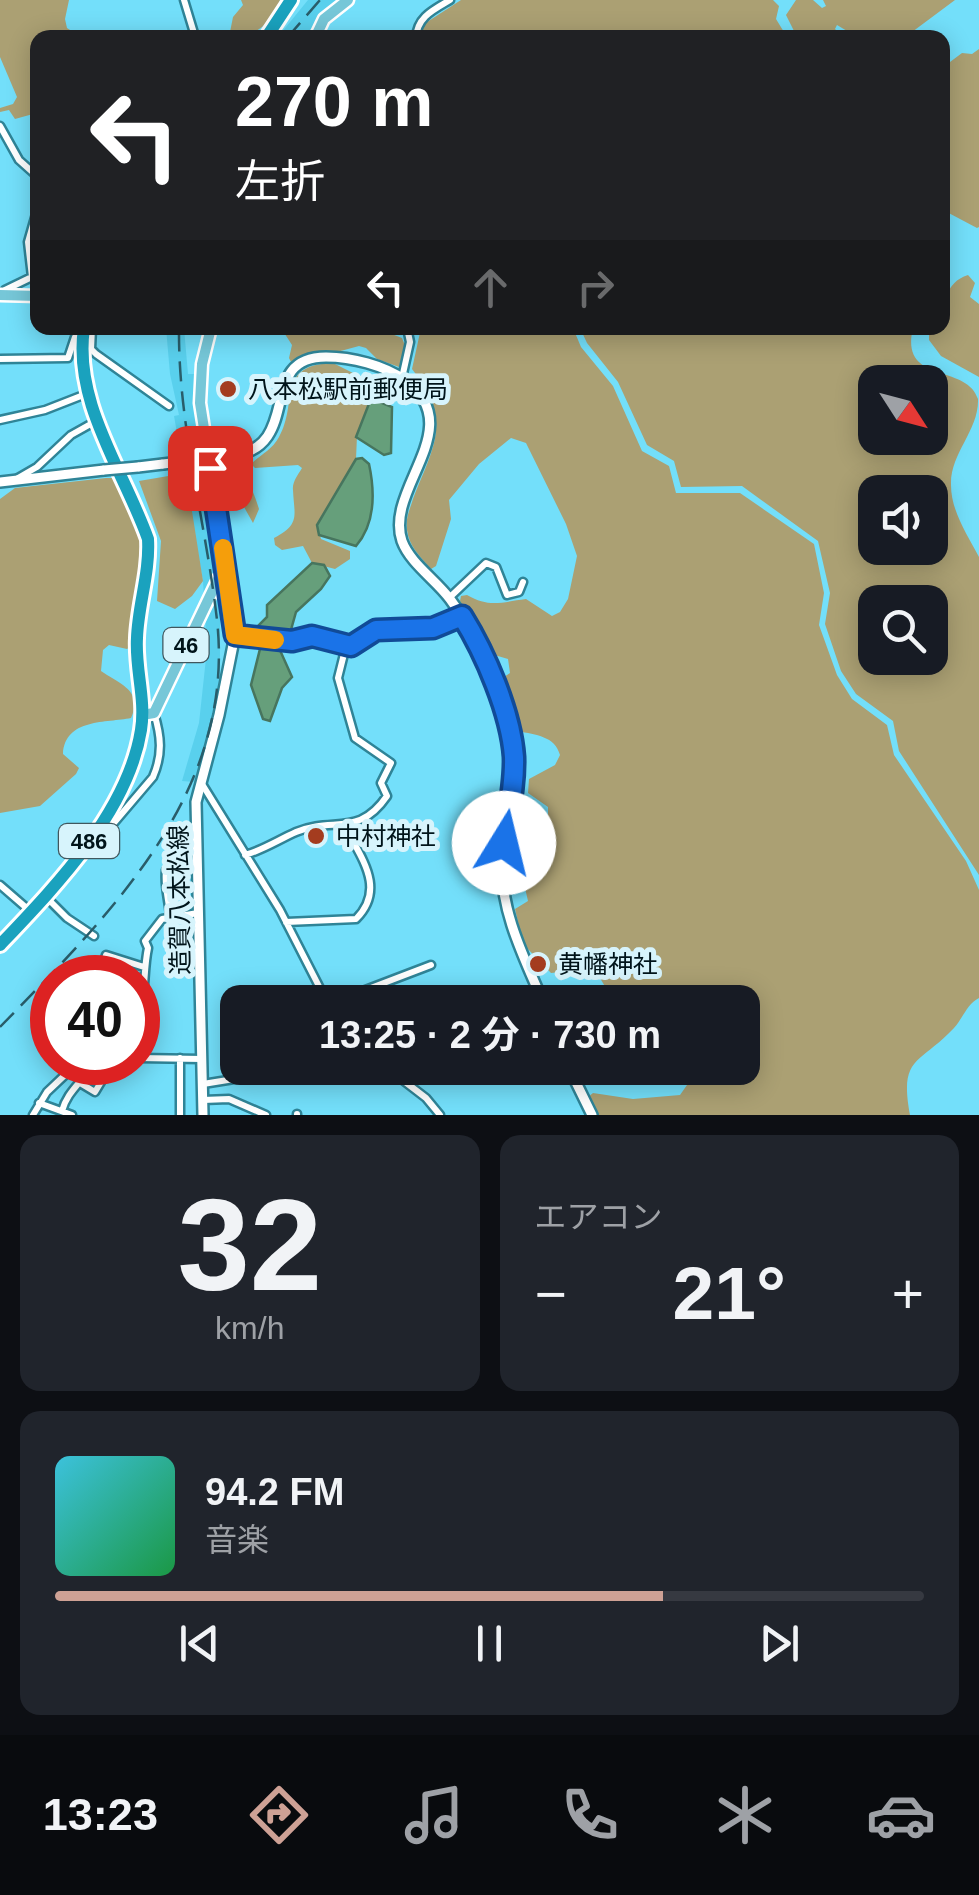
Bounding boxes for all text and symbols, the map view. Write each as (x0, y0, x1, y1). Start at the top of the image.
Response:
text: 270 m (235, 63, 433, 141)
icon: left (70, 70, 200, 200)
text: 左折 (235, 156, 325, 207)
icon: left (358, 260, 413, 315)
icon: ahead (463, 260, 518, 315)
icon: right (568, 260, 623, 315)
north arrow (858, 365, 948, 455)
map controls (858, 365, 948, 675)
place label: 八本松駅前郵便局 (248, 375, 448, 403)
marker: 八本松駅前郵便局 (217, 378, 239, 400)
pin (168, 426, 253, 511)
icon: arrive (183, 441, 238, 496)
button: sound (858, 475, 948, 565)
button: search (858, 585, 948, 675)
road number: 46 (164, 628, 208, 662)
position arrow (452, 791, 556, 895)
place label: 中村神社 (336, 822, 436, 850)
road number: 486 (59, 824, 119, 858)
street label: 造賀八本松線 (164, 825, 194, 975)
marker: 中村神社 (305, 825, 327, 847)
place label: 黄幡神社 (558, 950, 658, 978)
marker: 黄幡神社 (527, 953, 549, 975)
speed limit sign: 40 (30, 955, 160, 1085)
text: 13:25 · 2 分 · 730 m (319, 1014, 661, 1056)
text: 32 (177, 1172, 322, 1318)
text: エアコン (535, 1199, 663, 1235)
text: 21° (673, 1251, 786, 1335)
text: − (535, 1263, 567, 1325)
text: + (892, 1263, 924, 1325)
text: km/h (215, 1310, 284, 1346)
text: 94.2 FM (205, 1471, 344, 1513)
text: 音楽 (205, 1522, 269, 1558)
icon: previous (172, 1616, 227, 1671)
icon: pause (462, 1616, 517, 1671)
icon: next (752, 1616, 807, 1671)
icon: directions (244, 1780, 314, 1850)
icon: music (399, 1780, 469, 1850)
icon: phone (555, 1780, 625, 1850)
icon: climate (710, 1780, 780, 1850)
icon: car (866, 1780, 936, 1850)
text: 13:23 (43, 1789, 158, 1840)

